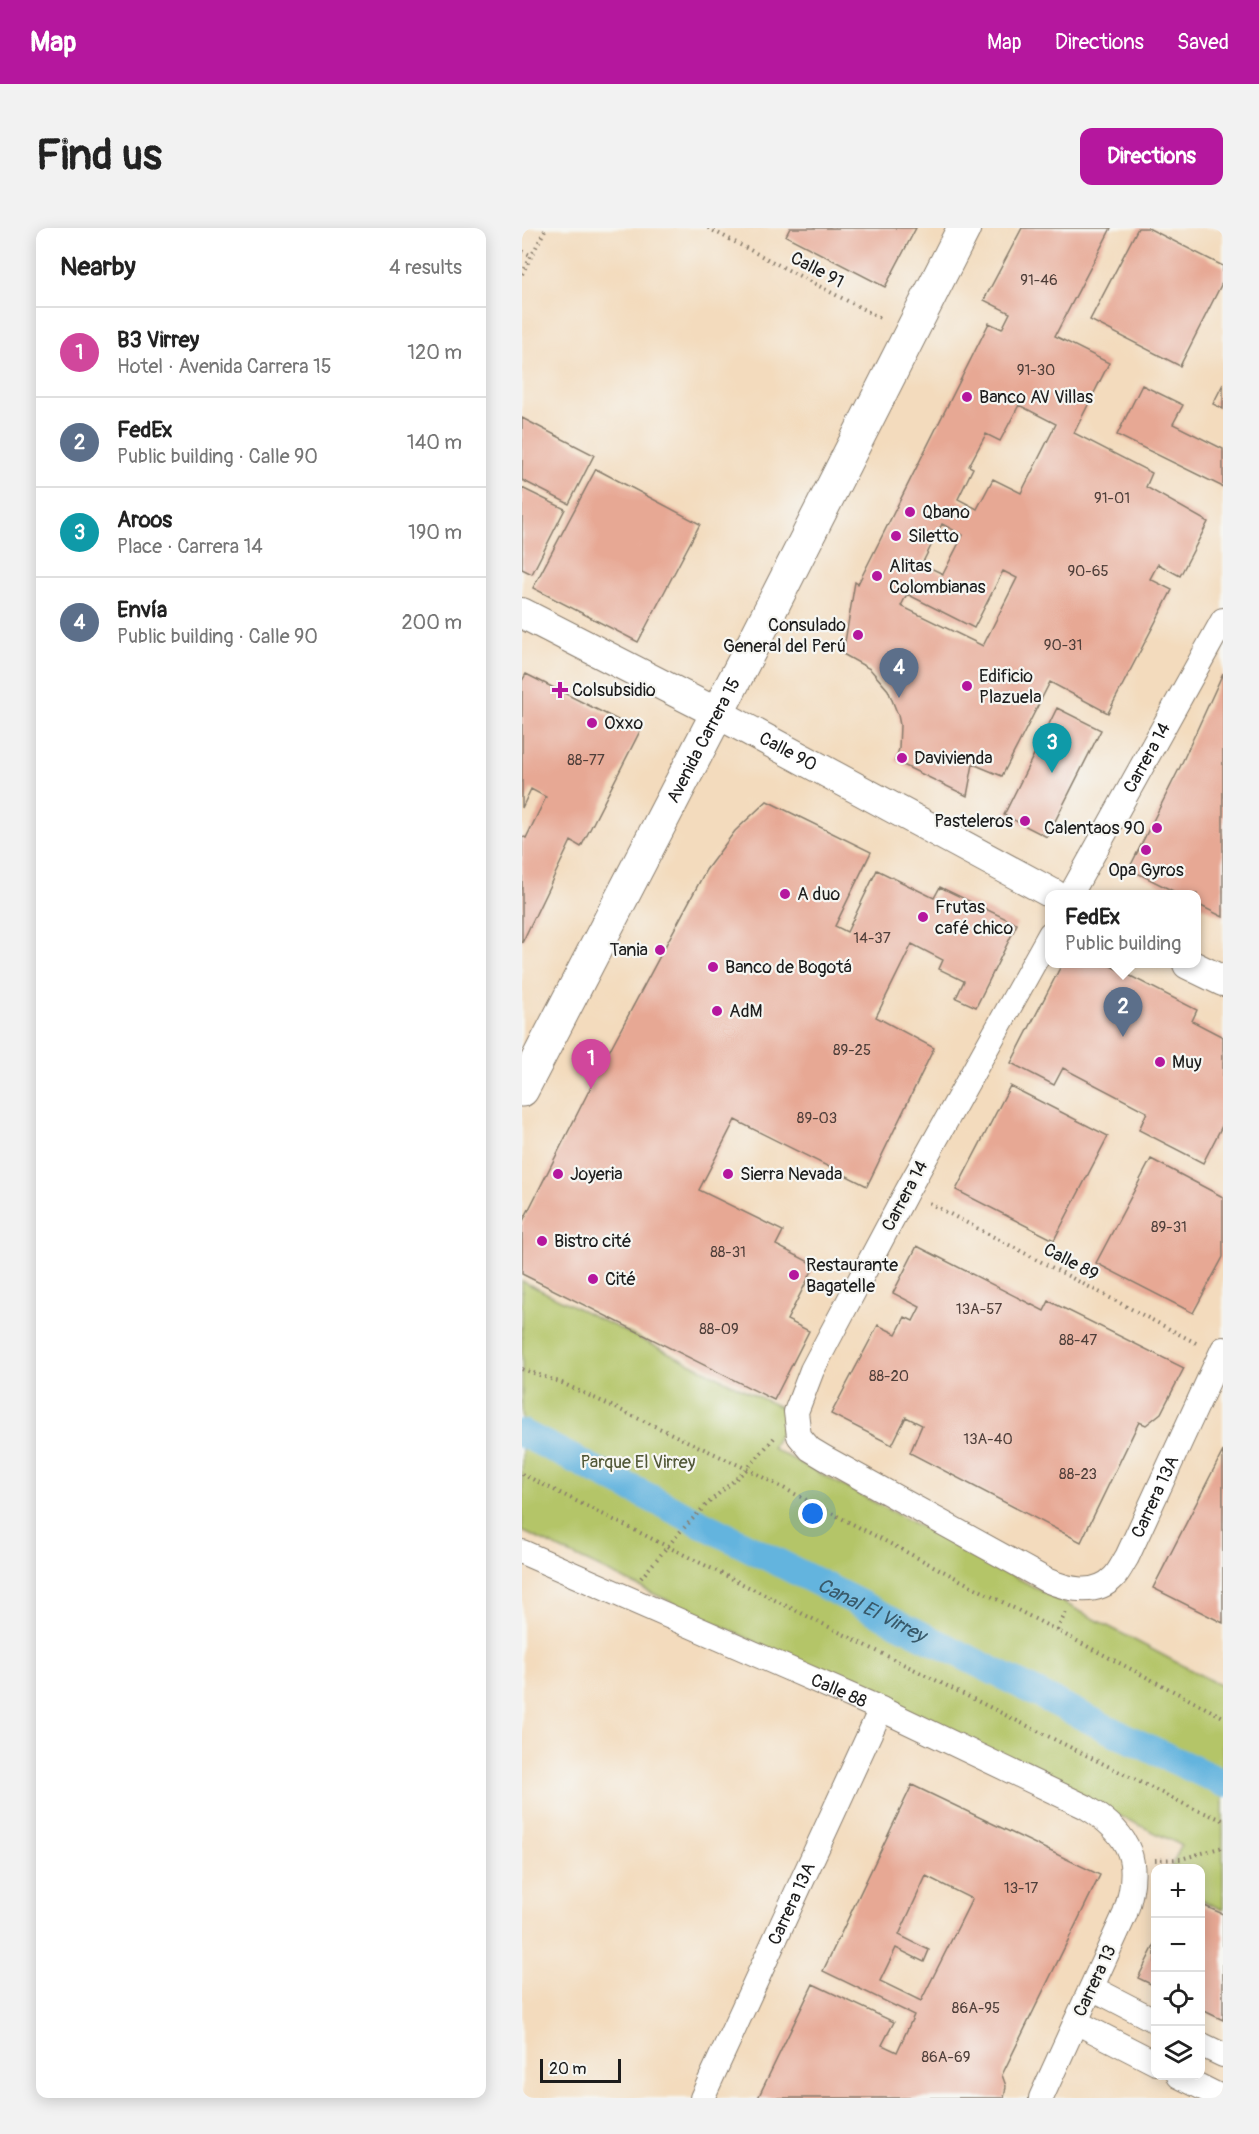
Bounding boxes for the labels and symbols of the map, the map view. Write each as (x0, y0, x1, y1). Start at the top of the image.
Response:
street label: Calle 91 (786, 246, 848, 294)
house number: 91-46 (1020, 271, 1058, 290)
house number: 91-30 (1017, 361, 1055, 380)
place label: Banco AV Villas (979, 386, 1093, 409)
marker: Banco AV Villas (960, 390, 974, 404)
house number: 91-01 (1094, 489, 1130, 508)
place label: Qbano (922, 501, 970, 524)
marker: Qbano (903, 505, 917, 519)
place label: Siletto (908, 525, 959, 548)
marker: Siletto (889, 529, 903, 543)
place label: Alitas Colombianas (889, 555, 986, 599)
house number: 90-65 (1067, 562, 1109, 581)
marker: Alitas Colombianas (870, 569, 884, 583)
place label: Consulado General del Perú (723, 614, 846, 658)
marker: Consulado General del Perú (851, 628, 865, 642)
house number: 90-31 (1044, 636, 1082, 655)
pin: 4 (880, 648, 919, 698)
place label: Edificio Plazuela (979, 665, 1042, 709)
street label: Avenida Carrera 15 (661, 674, 745, 807)
place label: Colsubsidio (572, 679, 656, 702)
marker: Edificio Plazuela (960, 679, 974, 693)
marker: Colsubsidio (553, 683, 567, 697)
place label: Oxxo (604, 712, 643, 735)
marker: Oxxo (585, 716, 599, 730)
street label: Carrera 14 (1118, 718, 1176, 797)
pin: 3 (1032, 724, 1072, 773)
street label: Calle 90 (755, 726, 821, 776)
place label: Davivienda (914, 747, 993, 770)
house number: 88-77 (567, 751, 605, 770)
marker: Davivienda (895, 751, 909, 765)
place label: Pasteleros (934, 810, 1013, 833)
marker: Pasteleros (1018, 814, 1032, 828)
place label: Calentaos 90 (1044, 817, 1145, 840)
marker: Calentaos 90 (1150, 821, 1164, 835)
marker: Opa Gyros (1139, 843, 1153, 857)
place label: Opa Gyros (1108, 859, 1184, 882)
place label: A duo (797, 883, 840, 906)
marker: A duo (778, 887, 792, 901)
place label: Frutas café chico (935, 896, 1013, 940)
marker: Frutas café chico (916, 910, 930, 924)
house number: 14-37 (853, 929, 891, 948)
place label: Tania (609, 939, 648, 962)
marker: Tania (653, 943, 667, 957)
place label: Banco de Bogotá (725, 956, 852, 979)
marker: Banco de Bogotá (706, 960, 720, 974)
pin: 2 (1104, 988, 1142, 1037)
place label: AdM (729, 1000, 763, 1023)
marker: AdM (710, 1004, 724, 1018)
pin: 1 (572, 1040, 610, 1089)
house number: 89-25 (833, 1041, 871, 1060)
place label: Muy (1172, 1051, 1202, 1074)
marker: Muy (1153, 1055, 1167, 1069)
house number: 89-03 (797, 1109, 837, 1128)
street label: Carrera 14 (877, 1156, 933, 1235)
place label: Joyeria (570, 1163, 623, 1186)
place label: Sierra Nevada (740, 1163, 842, 1186)
marker: Joyeria (551, 1167, 565, 1181)
marker: Sierra Nevada (721, 1167, 735, 1181)
house number: 89-31 (1151, 1218, 1187, 1237)
place label: Bistro cité (554, 1230, 632, 1253)
marker: Bistro cité (535, 1234, 549, 1248)
street label: Calle 89 (1039, 1238, 1103, 1286)
house number: 88-31 (710, 1243, 746, 1262)
place label: Restaurante Bagatelle (806, 1254, 898, 1298)
place label: Cité (605, 1268, 636, 1291)
marker: Restaurante Bagatelle (787, 1268, 801, 1282)
marker: Cité (586, 1272, 600, 1286)
house number: 13A-57 (956, 1300, 1002, 1319)
house number: 88-09 (699, 1320, 739, 1339)
house number: 88-47 (1059, 1331, 1097, 1350)
house number: 88-20 (869, 1367, 909, 1386)
house number: 13A-40 (963, 1430, 1013, 1449)
park label: Parque El Virrey (581, 1451, 696, 1474)
street label: Carrera 13A (1126, 1451, 1184, 1542)
house number: 88-23 (1059, 1465, 1097, 1484)
your location (798, 1499, 827, 1528)
water label: Canal El Virrey (814, 1572, 932, 1649)
street label: Calle 88 (807, 1668, 871, 1713)
street label: Carrera 13A (763, 1858, 821, 1949)
house number: 13-17 (1004, 1879, 1038, 1898)
street label: Carrera 13 (1068, 1941, 1122, 2021)
house number: 86A-95 (952, 1999, 1000, 2018)
house number: 86A-69 (922, 2048, 970, 2067)
scale bar (540, 2056, 621, 2084)

